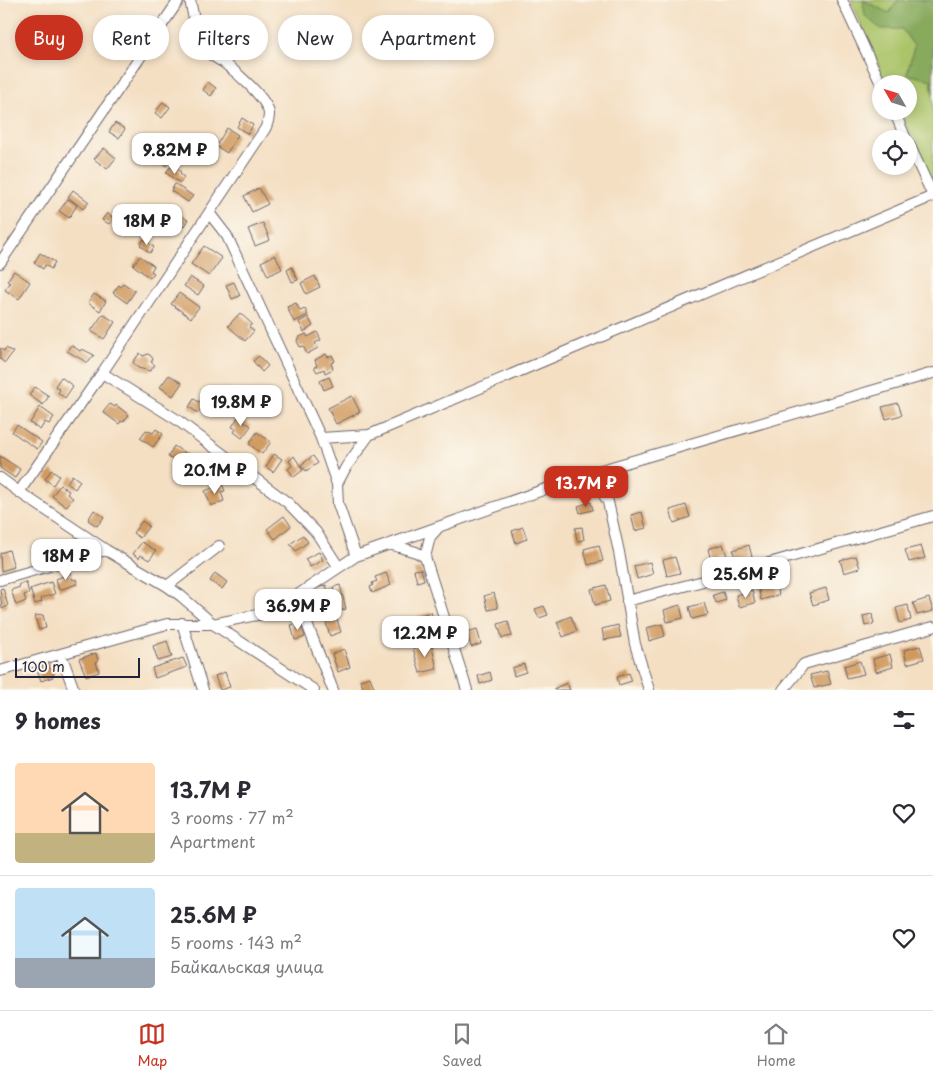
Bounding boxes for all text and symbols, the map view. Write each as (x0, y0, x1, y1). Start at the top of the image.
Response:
chip: Buy (15, 15, 83, 60)
chip: Rent (93, 15, 169, 60)
chip: Filters (179, 15, 268, 60)
chip: New (278, 15, 352, 60)
chip: Apartment (362, 15, 494, 60)
north arrow (872, 75, 918, 120)
map controls (872, 75, 917, 175)
button: locate (872, 130, 917, 175)
pin: 9.82M ₽ (129, 132, 221, 175)
text: 9.82M ₽ (143, 137, 207, 161)
pin: 18M ₽ (112, 204, 182, 246)
text: 18M ₽ (123, 208, 171, 232)
pin: 19.8M ₽ (195, 384, 287, 427)
text: 19.8M ₽ (211, 389, 271, 413)
pin: 20.1M ₽ (169, 452, 261, 495)
text: 20.1M ₽ (183, 457, 247, 481)
pin: 13.7M ₽ (540, 466, 632, 508)
text: 13.7M ₽ (555, 470, 617, 494)
pin: 18M ₽ (31, 538, 101, 581)
text: 18M ₽ (42, 543, 90, 567)
pin: 25.6M ₽ (700, 556, 792, 599)
text: 25.6M ₽ (713, 561, 779, 585)
pin: 36.9M ₽ (252, 588, 344, 631)
text: 36.9M ₽ (266, 593, 330, 617)
pin: 12.2M ₽ (379, 616, 471, 658)
text: 12.2M ₽ (393, 620, 457, 644)
scale bar (15, 655, 140, 678)
text: 100 m (22, 656, 65, 677)
text: 9 homes (15, 704, 101, 736)
icon: filters (890, 706, 918, 734)
text: 13.7M ₽ (170, 773, 251, 805)
icon: home (55, 783, 115, 843)
icon: heart (890, 799, 918, 827)
text: 3 rooms · 77 m² (170, 805, 294, 829)
text: Apartment (170, 829, 255, 853)
text: 25.6M ₽ (170, 898, 257, 930)
icon: home (55, 908, 115, 968)
icon: heart (890, 924, 918, 952)
text: 5 rooms · 143 m² (170, 930, 302, 954)
text: Байкальская улица (170, 954, 323, 978)
tab: Map (137, 1020, 167, 1071)
tab: Saved (442, 1020, 482, 1071)
tab: Home (757, 1020, 796, 1071)

